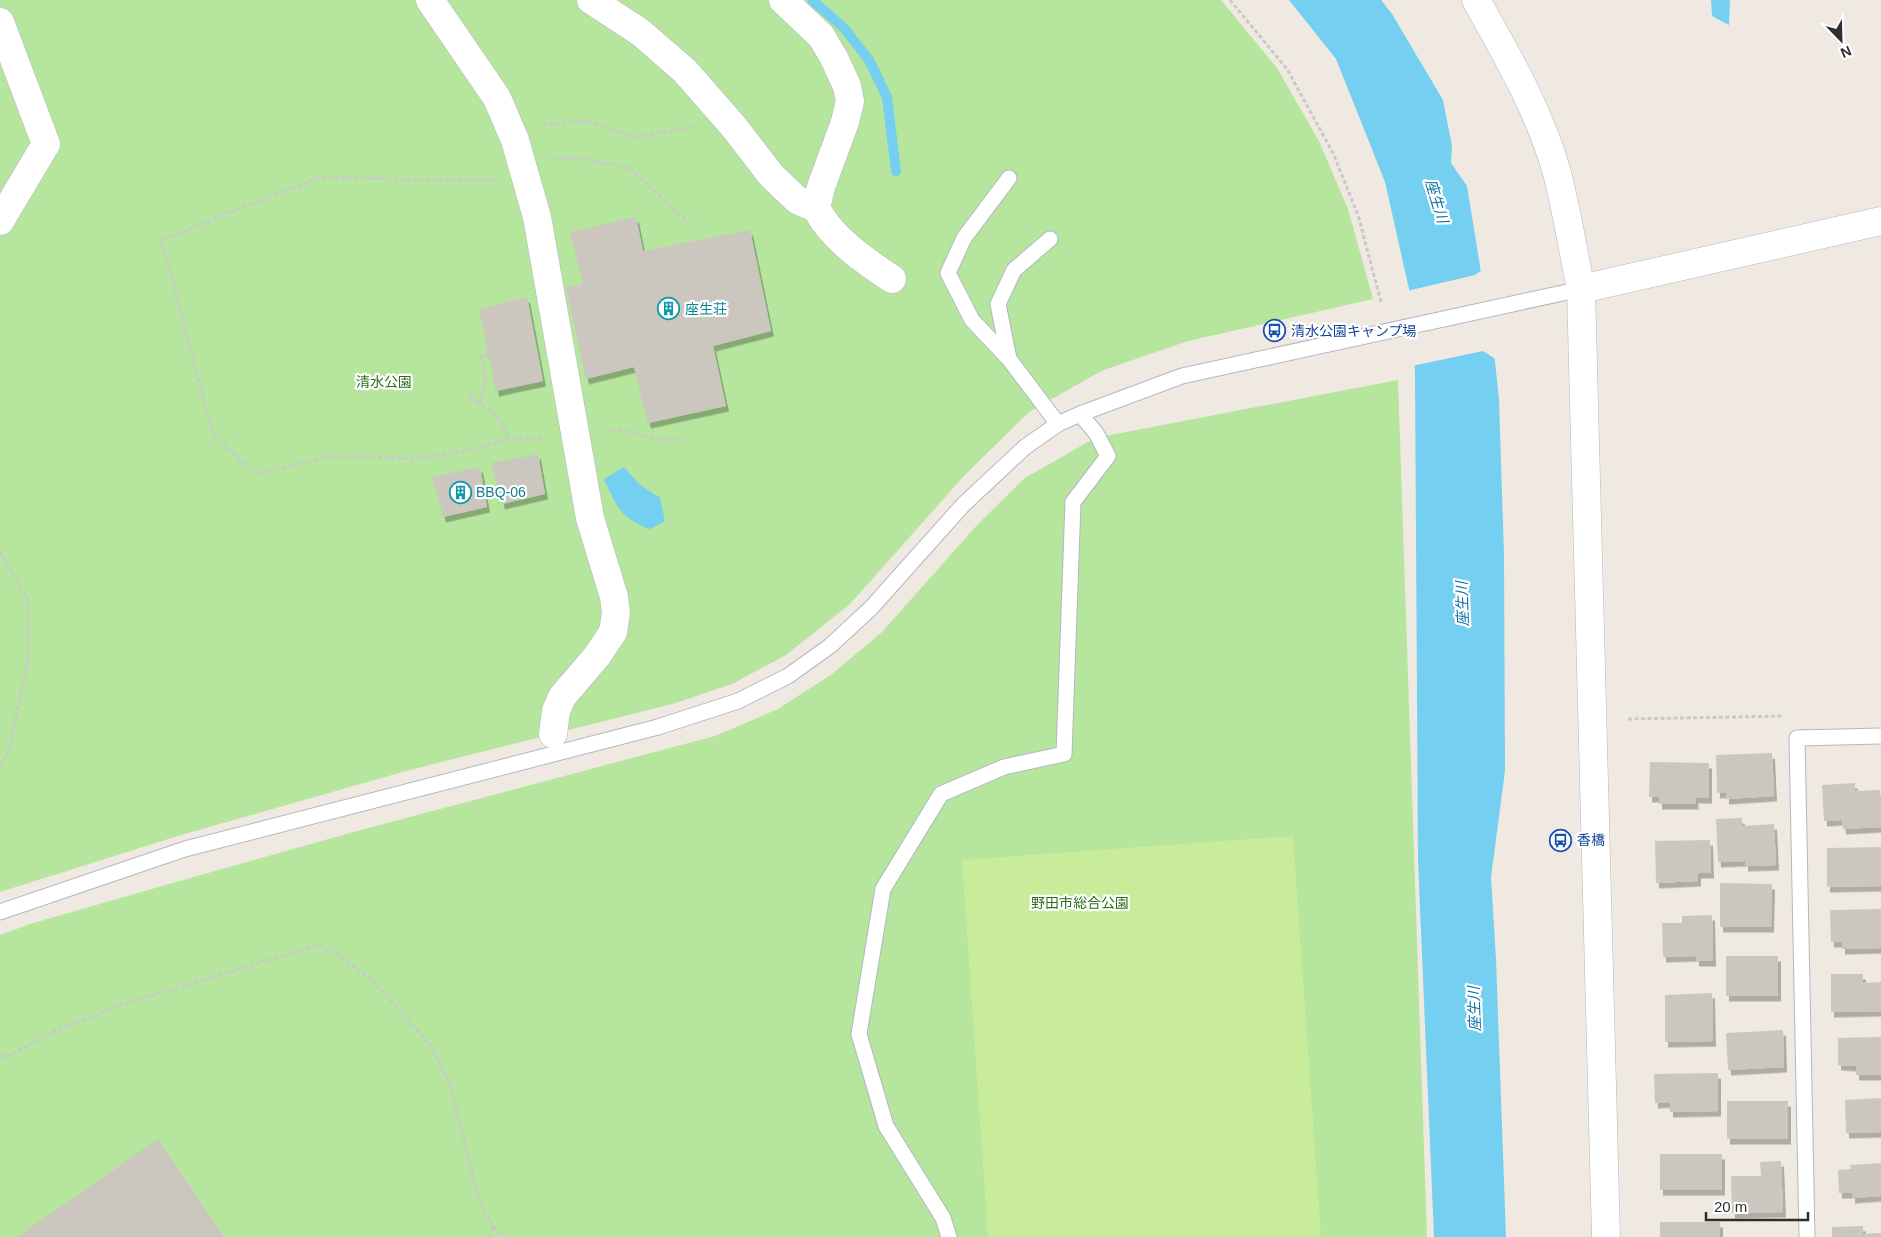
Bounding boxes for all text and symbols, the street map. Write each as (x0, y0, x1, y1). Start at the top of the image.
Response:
north arrow (1816, 15, 1866, 65)
text: N (1838, 43, 1854, 61)
water label: 座生川 (1422, 177, 1452, 227)
building icon: 座生荘 (657, 297, 681, 321)
place label: 座生荘 (685, 301, 727, 317)
bus stop icon: 清水公園キャンプ場 (1263, 319, 1287, 343)
place label: 清水公園キャンプ場 (1291, 323, 1417, 339)
park label: 清水公園 (356, 374, 412, 390)
building icon: BBQ-06 (448, 480, 472, 504)
place label: BBQ-06 (476, 484, 526, 500)
water label: 座生川 (1453, 579, 1471, 627)
bus stop icon: 香橋 (1549, 828, 1573, 852)
place label: 香橋 (1577, 832, 1605, 848)
park label: 野田市総合公園 (1031, 895, 1129, 911)
water label: 座生川 (1465, 984, 1483, 1032)
scale bar (1706, 1190, 1808, 1222)
text: 20 m (1714, 1198, 1747, 1215)

